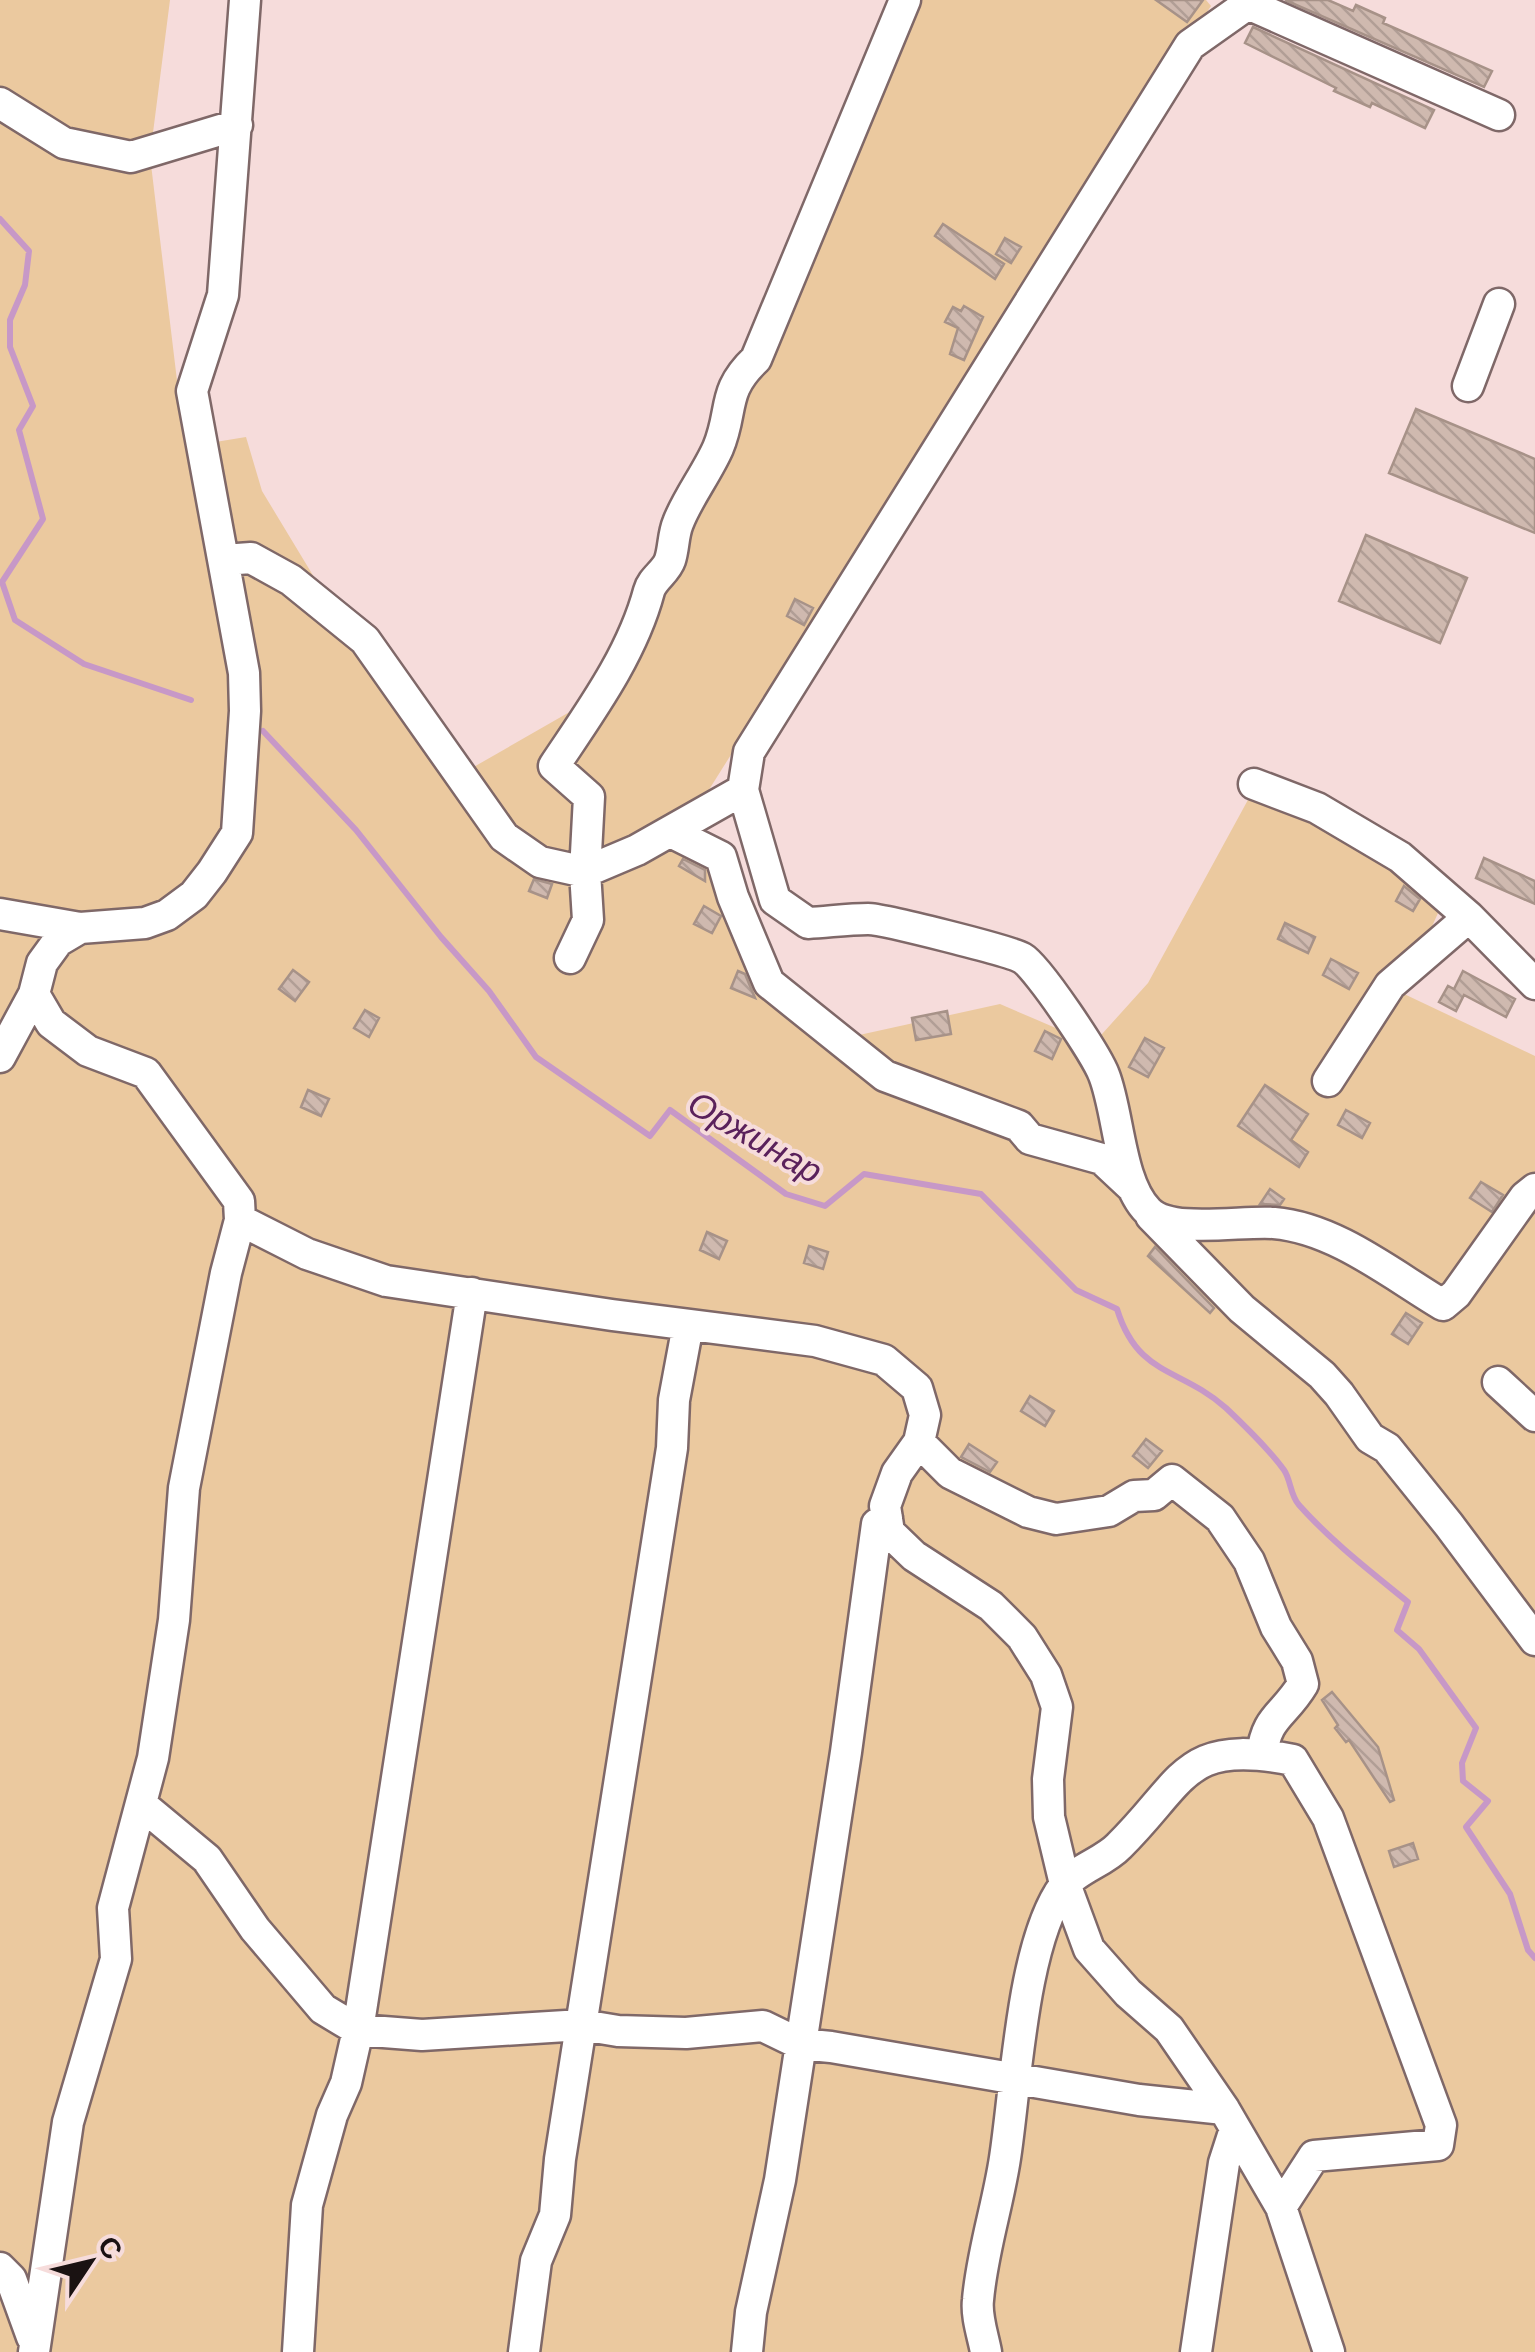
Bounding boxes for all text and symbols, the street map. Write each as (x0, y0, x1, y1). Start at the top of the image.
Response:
water label: Оржинар (681, 1083, 829, 1190)
north arrow (40, 2212, 140, 2312)
text: С (92, 2231, 129, 2265)

